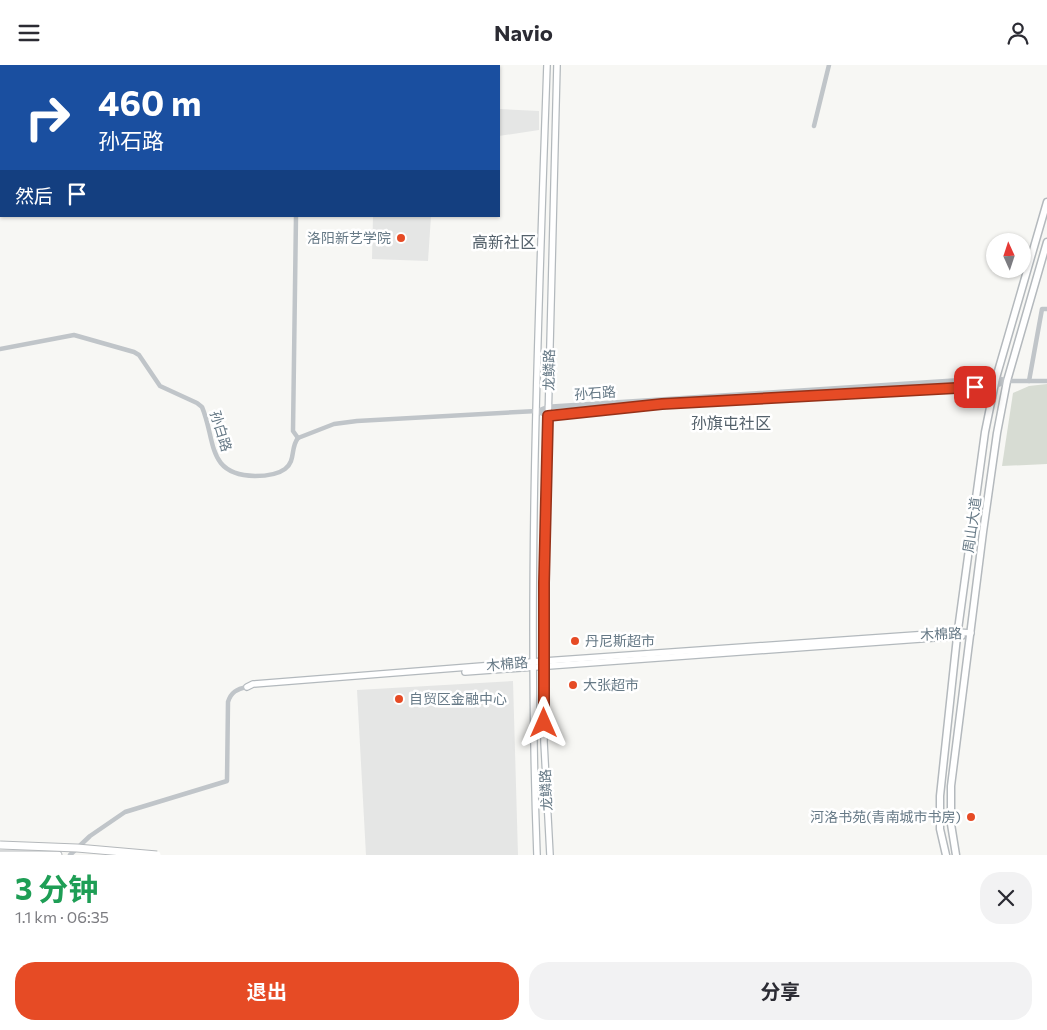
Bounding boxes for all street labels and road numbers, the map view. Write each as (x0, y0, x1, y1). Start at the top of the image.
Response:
street label: 龙鳞路 (540, 349, 557, 391)
street label: 孙石路 (573, 383, 617, 402)
street label: 孙白路 (207, 408, 236, 453)
street label: 周山大道 (959, 496, 984, 554)
street label: 木棉路 (920, 624, 962, 643)
street label: 木棉路 (485, 653, 529, 674)
street label: 龙鳞路 (536, 769, 555, 811)

